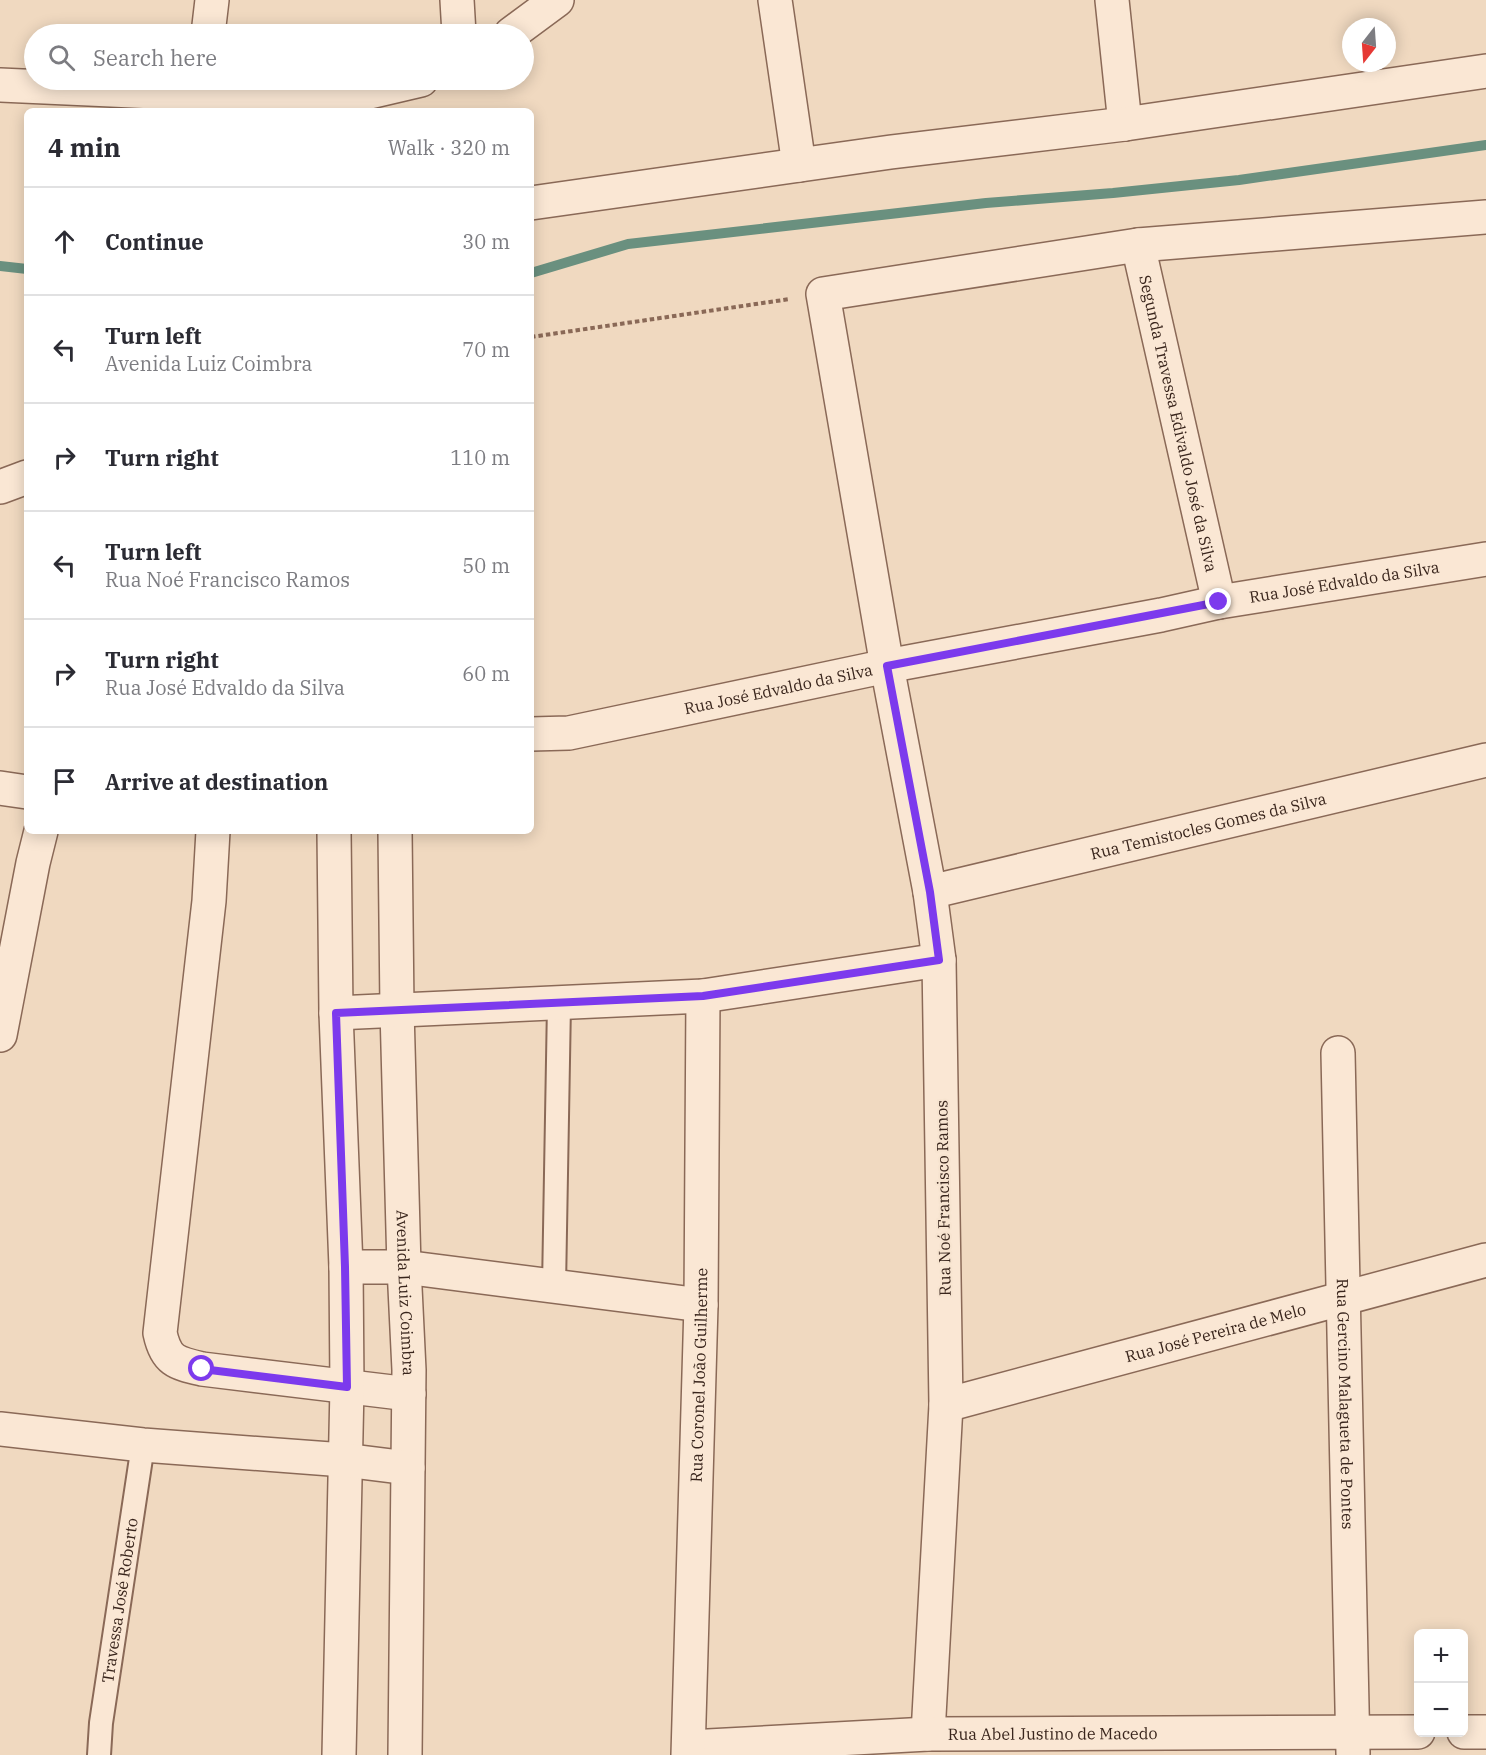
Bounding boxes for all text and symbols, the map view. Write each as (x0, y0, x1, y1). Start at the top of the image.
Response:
north arrow (1342, 18, 1396, 72)
search box (24, 24, 534, 90)
icon: search (45, 41, 78, 74)
text: Search here (93, 43, 217, 72)
text: 4 min (48, 130, 121, 164)
text: Walk · 320 m (388, 134, 510, 161)
icon: ahead (48, 225, 81, 258)
text: Continue (105, 227, 204, 256)
text: 30 m (462, 228, 510, 255)
street label: Segunda Travessa Edivaldo José da Silva (1135, 273, 1222, 574)
text: Turn left (105, 321, 201, 350)
icon: left (48, 333, 81, 366)
text: 70 m (462, 336, 510, 363)
text: Avenida Luiz Coimbra (105, 350, 313, 377)
icon: right (48, 441, 81, 474)
text: Turn right (105, 443, 219, 472)
text: 110 m (450, 444, 510, 471)
text: Turn left (105, 537, 201, 566)
icon: left (48, 549, 81, 582)
text: 50 m (462, 552, 510, 579)
street label: Rua José Edvaldo da Silva (1248, 557, 1441, 607)
text: Rua Noé Francisco Ramos (105, 566, 350, 593)
route end (1205, 588, 1231, 614)
text: Turn right (105, 645, 219, 674)
icon: right (48, 657, 81, 690)
street label: Rua José Edvaldo da Silva (682, 659, 875, 718)
text: 60 m (462, 660, 510, 687)
text: Rua José Edvaldo da Silva (105, 674, 345, 701)
icon: arrive (48, 765, 81, 798)
text: Arrive at destination (105, 767, 328, 796)
street label: Rua Temistocles Gomes da Silva (1088, 788, 1329, 864)
street label: Rua Noé Francisco Ramos (931, 1100, 955, 1296)
street label: Avenida Luiz Coimbra (392, 1210, 419, 1376)
street label: Rua Coronel João Guilherme (686, 1268, 711, 1483)
street label: Rua Gercino Malagueta de Pontes (1333, 1278, 1358, 1530)
street label: Rua José Pereira de Melo (1123, 1299, 1308, 1366)
route start (188, 1355, 214, 1381)
street label: Travessa José Roberto (97, 1516, 142, 1684)
map controls (1414, 1629, 1468, 1737)
button: + (1414, 1629, 1468, 1683)
button: − (1414, 1683, 1468, 1737)
street label: Rua Abel Justino de Macedo (948, 1723, 1158, 1744)

